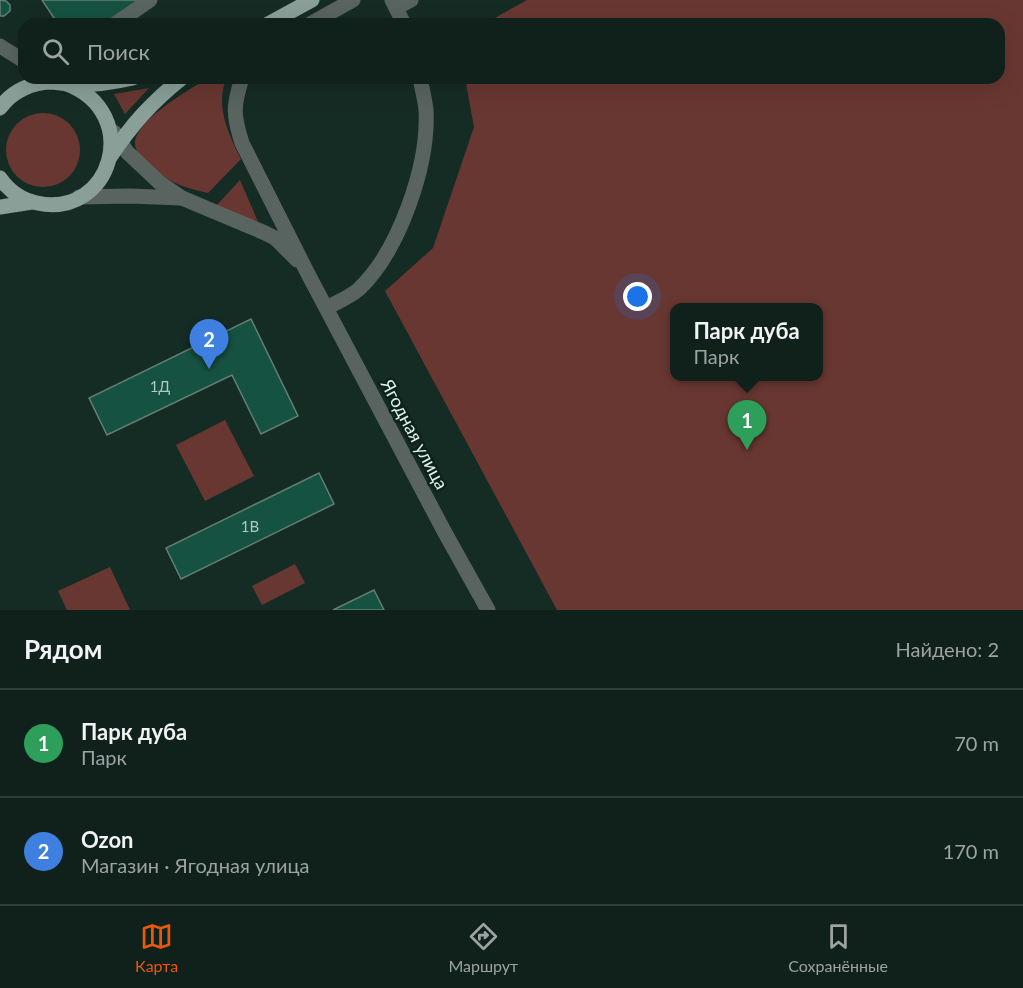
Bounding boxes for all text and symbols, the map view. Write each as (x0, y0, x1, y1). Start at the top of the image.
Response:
search box (18, 18, 1005, 84)
icon: search (39, 35, 72, 68)
text: Поиск (87, 38, 150, 65)
your location (623, 282, 652, 311)
popup (670, 303, 823, 381)
text: Парк дуба (693, 317, 800, 344)
pin: 2 (190, 320, 228, 369)
text: Парк (693, 344, 739, 368)
street label: Ягодная улица (376, 374, 453, 493)
house number: 1Д (150, 377, 170, 395)
pin: 1 (728, 400, 766, 450)
house number: 1В (241, 517, 259, 535)
text: Рядом (24, 633, 102, 665)
text: Найдено: 2 (896, 637, 999, 661)
text: Парк дуба (81, 718, 187, 745)
text: 1 (38, 731, 49, 755)
text: 70 m (954, 731, 999, 755)
text: Парк (81, 745, 127, 769)
text: Ozon (81, 826, 134, 853)
text: 2 (38, 839, 49, 863)
text: 170 m (943, 839, 999, 863)
text: Магазин · Ягодная улица (81, 853, 310, 877)
tab: Карта (135, 920, 178, 975)
tab: Маршрут (448, 920, 518, 975)
tab: Сохранённые (788, 920, 888, 975)

